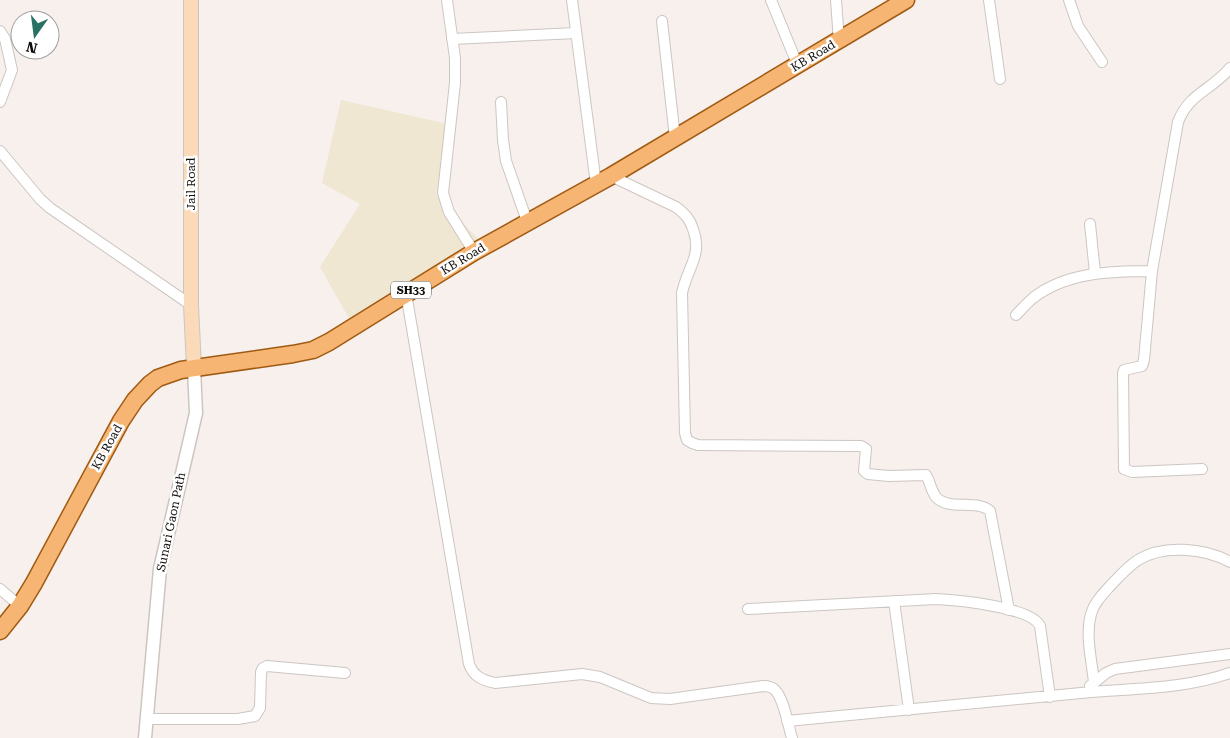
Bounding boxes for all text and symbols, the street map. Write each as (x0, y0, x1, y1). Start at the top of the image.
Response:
north arrow (10, 10, 60, 60)
street label: KB Road (788, 37, 838, 75)
text: N (24, 38, 39, 57)
street label: Jail Road (184, 157, 198, 211)
street label: KB Road (438, 240, 488, 278)
road number: SH33 (391, 282, 431, 298)
street label: KB Road (89, 422, 125, 472)
street label: Sunari Gaon Path (154, 471, 188, 573)

